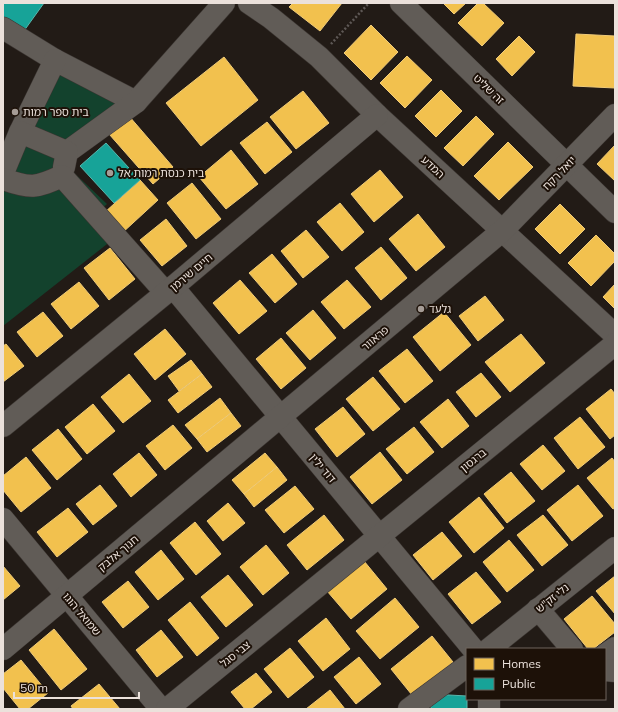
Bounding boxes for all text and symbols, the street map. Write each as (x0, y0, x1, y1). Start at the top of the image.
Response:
street label: זה שליט (471, 71, 508, 107)
place label: בית ספר רמות (23, 105, 89, 119)
marker: בית ספר רמות (10, 107, 20, 117)
street label: המדע (418, 153, 448, 181)
street label: יואל רקח (539, 153, 579, 193)
place label: בית כנסת רמות אל (118, 166, 204, 180)
marker: בית כנסת רמות אל (105, 168, 115, 178)
street label: חיים שירמן (167, 250, 215, 294)
place label: גלעד (429, 302, 451, 316)
marker: גלעד (416, 304, 426, 314)
street label: פראוור (358, 322, 392, 354)
street label: ברגסון (457, 445, 489, 475)
street label: דוד ילין (307, 450, 339, 486)
street label: חנוך אלבק (95, 532, 141, 574)
street label: נלי זק"ש (532, 580, 572, 616)
street label: שמואל הוגו (60, 590, 104, 638)
street label: צבי סגל (217, 638, 253, 670)
legend (466, 648, 606, 700)
text: Homes (502, 656, 541, 671)
scale bar (14, 674, 139, 700)
text: Public (502, 676, 536, 691)
text: 50 m (20, 680, 48, 695)

